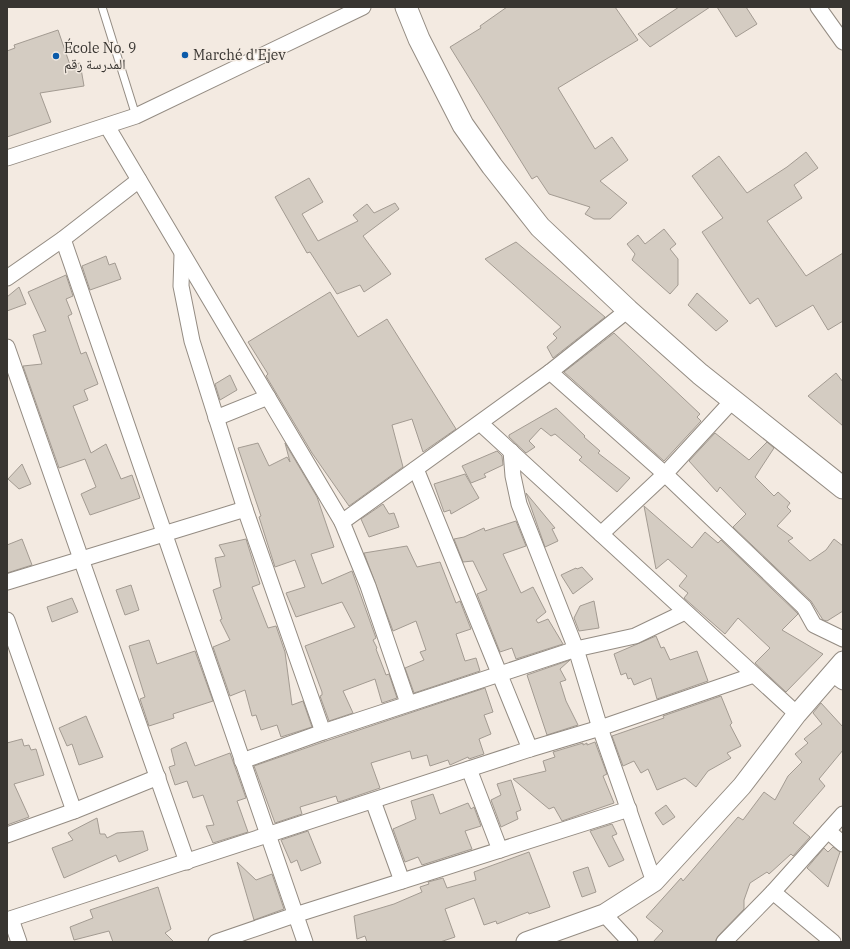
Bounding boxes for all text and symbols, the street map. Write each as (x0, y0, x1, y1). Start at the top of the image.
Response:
place label: École No. 9 المدرسة رقم (64, 38, 136, 74)
place label: Marché d'Ejev (193, 46, 286, 64)
marker: Marché d'Ejev (180, 50, 190, 60)
marker: École No. 9 المدرسة رقم (51, 51, 61, 61)

